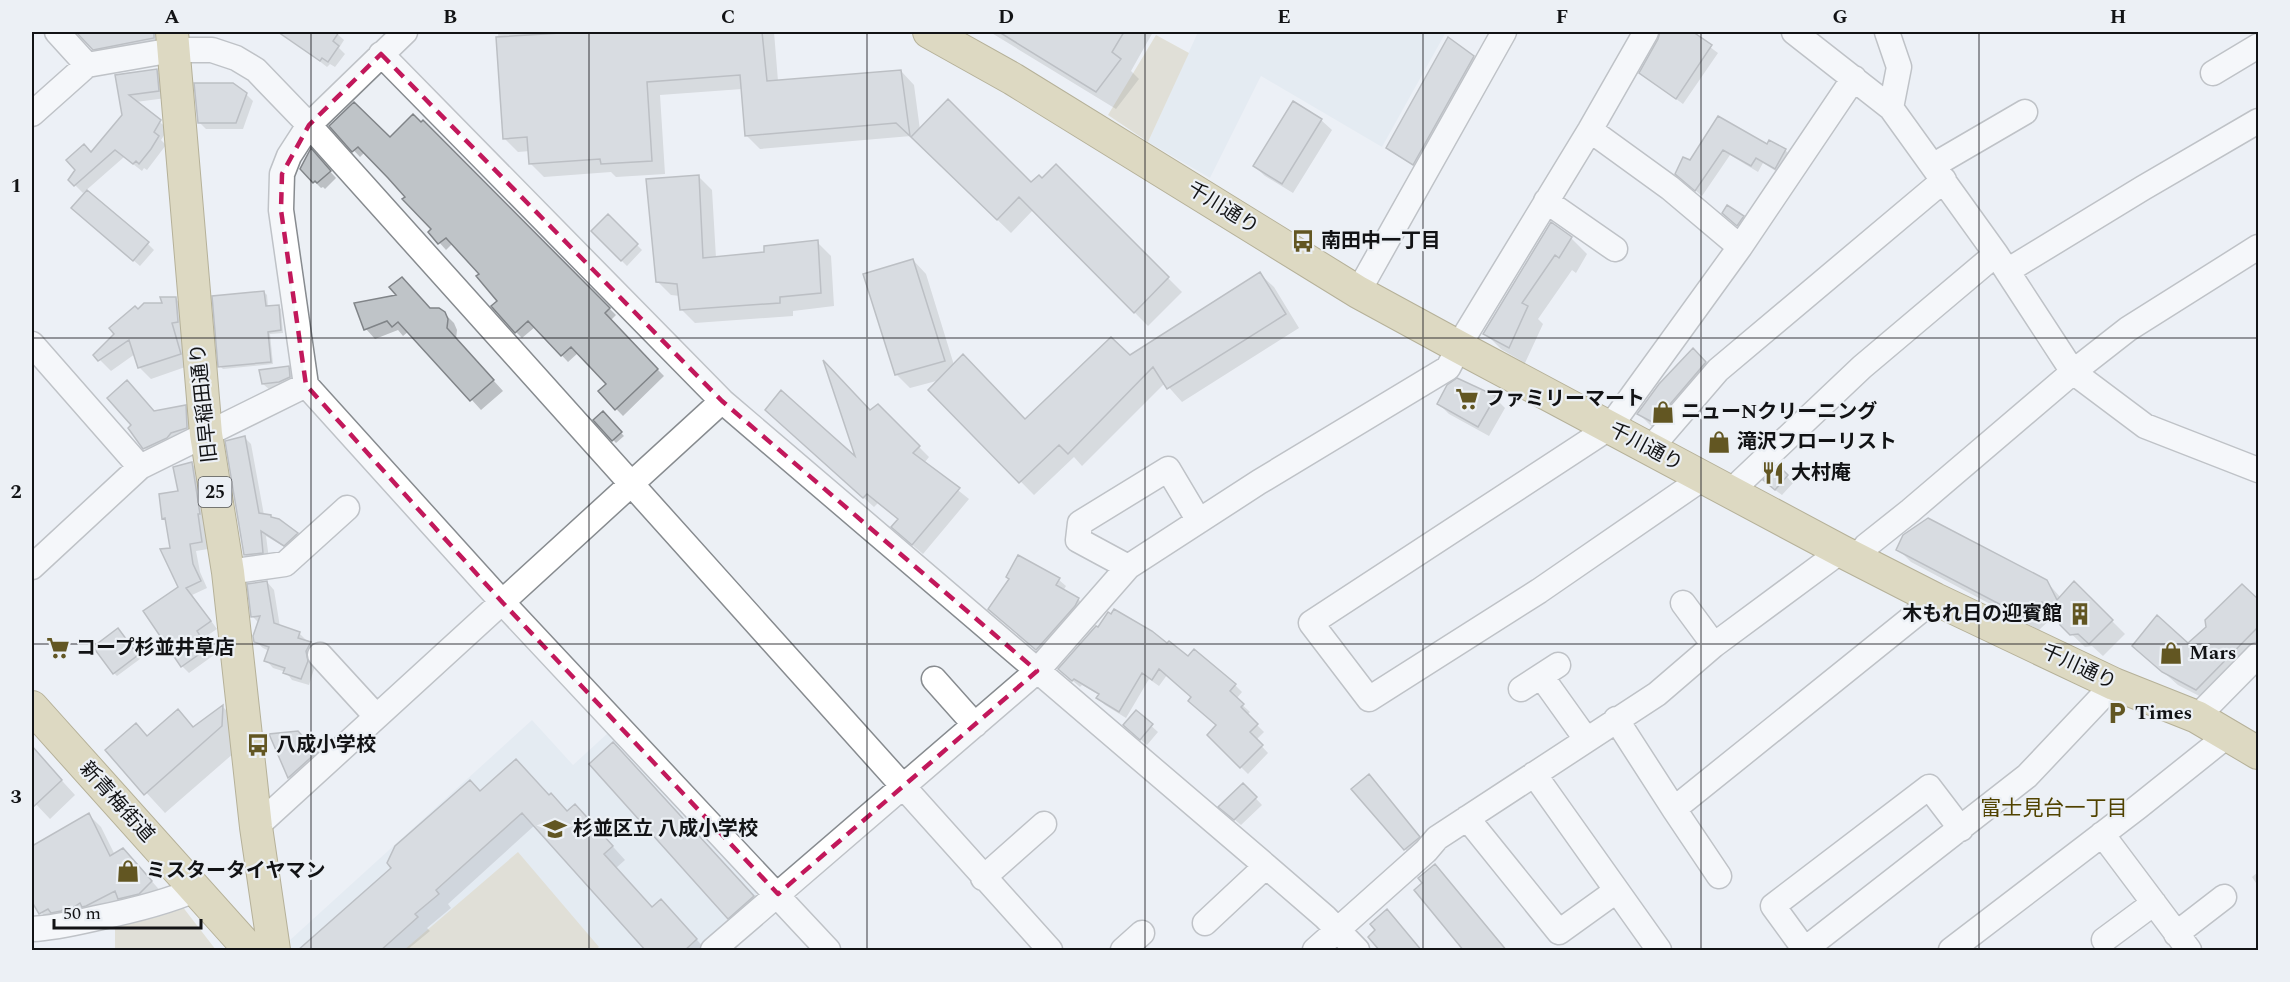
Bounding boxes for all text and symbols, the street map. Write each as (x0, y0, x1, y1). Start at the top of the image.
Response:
text: A (164, 2, 180, 32)
text: B (443, 2, 457, 32)
text: C (721, 2, 735, 32)
text: D (998, 2, 1014, 32)
text: E (1277, 2, 1291, 32)
text: F (1556, 2, 1568, 32)
text: G (1832, 2, 1848, 32)
text: H (2110, 2, 2126, 32)
text: 1 (10, 171, 22, 201)
street label: 千川通り (1181, 174, 1265, 242)
place label: 南田中一丁目 (1321, 226, 1441, 256)
bus stop icon: 南田中一丁目 (1290, 228, 1316, 254)
street label: 旧早稲田通り (183, 342, 225, 464)
place label: ファミリーマート (1485, 384, 1645, 414)
supermarket icon: ファミリーマート (1454, 386, 1480, 412)
place label: ニューNクリーニング (1681, 397, 1877, 427)
shop icon: ニューNクリーニング (1650, 399, 1676, 425)
street label: 千川通り (1604, 415, 1688, 479)
place label: 滝沢フローリスト (1737, 427, 1897, 457)
shop icon: 滝沢フローリスト (1706, 429, 1732, 455)
place label: 大村庵 (1791, 458, 1851, 488)
restaurant icon: 大村庵 (1760, 460, 1786, 486)
text: 2 (10, 477, 22, 507)
road number: 25 (198, 477, 232, 507)
place label: 木もれ日の迎賓館 (1902, 599, 2062, 629)
building icon: 木もれ日の迎賓館 (2067, 601, 2093, 627)
place label: コープ杉並井草店 (76, 633, 235, 663)
supermarket icon: コープ杉並井草店 (45, 635, 71, 661)
street label: 千川通り (2036, 637, 2122, 697)
place label: Mars (2189, 638, 2236, 668)
shop icon: Mars (2158, 640, 2184, 666)
place label: Times (2135, 698, 2192, 728)
parking icon: Times (2104, 700, 2130, 726)
place label: 八成小学校 (276, 730, 376, 760)
bus stop icon: 八成小学校 (245, 732, 271, 758)
street label: 新青梅街道 (72, 755, 162, 849)
text: 3 (10, 782, 22, 812)
district label: 富士見台一丁目 (1981, 793, 2128, 825)
place label: 杉並区立 八成小学校 (573, 814, 758, 844)
school or university icon: 杉並区立 八成小学校 (542, 816, 568, 842)
place label: ミスタータイヤマン (146, 856, 325, 886)
shop icon: ミスタータイヤマン (115, 858, 141, 884)
scale bar (54, 892, 201, 930)
text: 50 m (63, 900, 101, 927)

